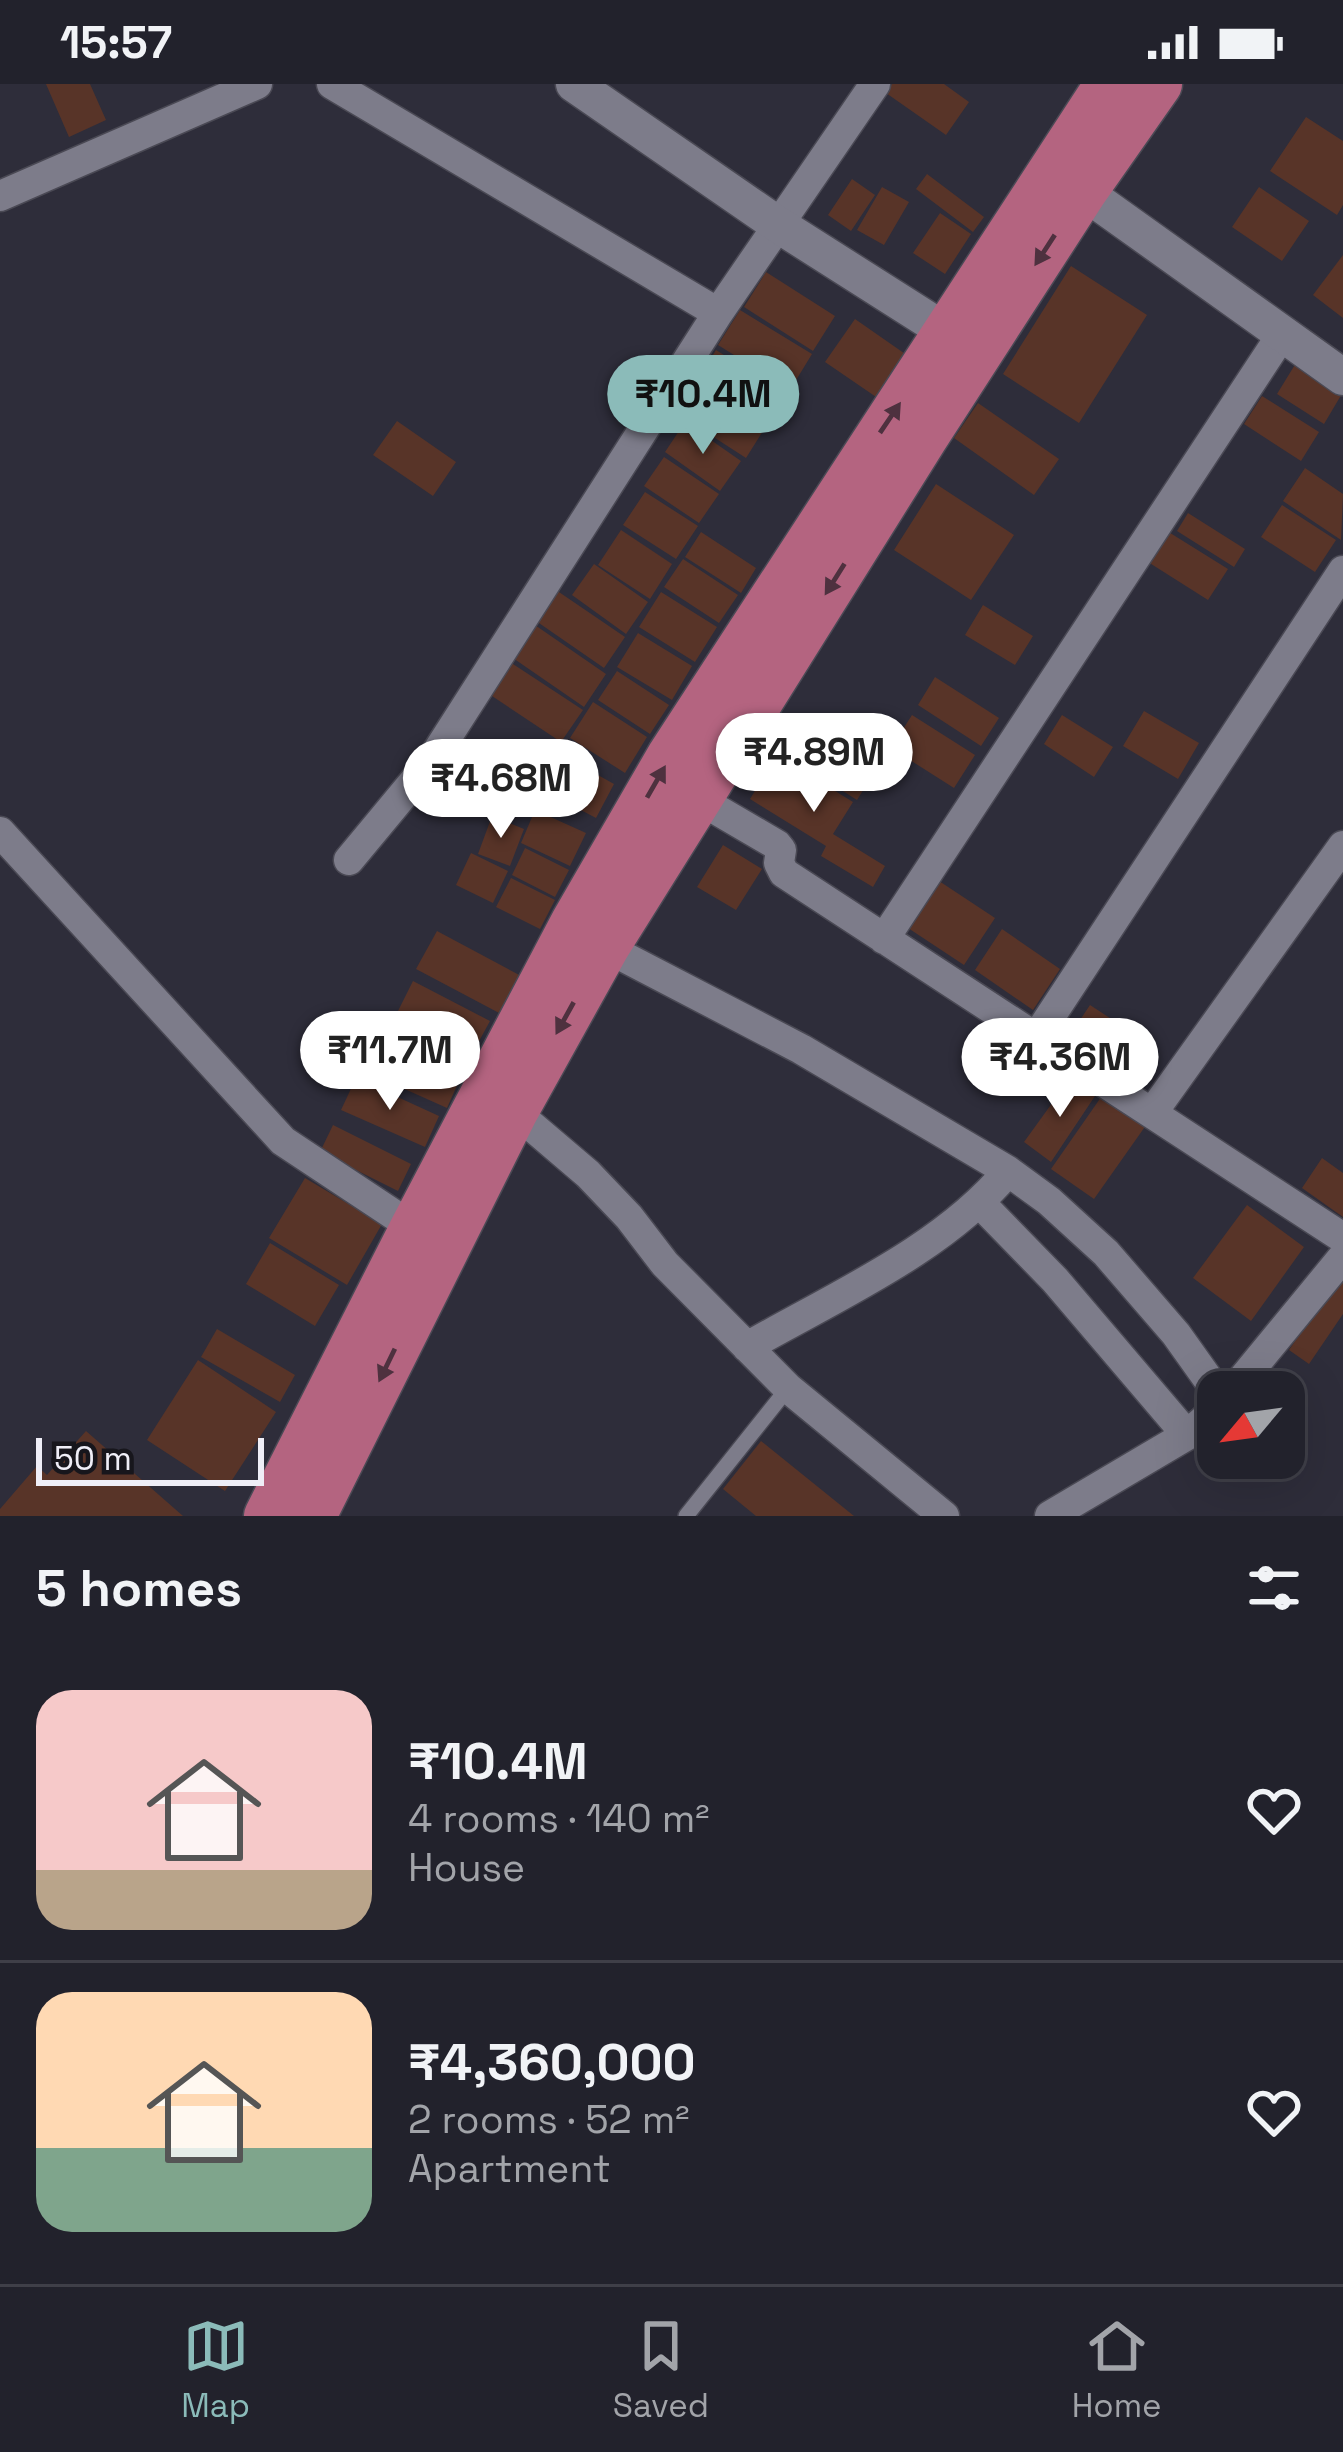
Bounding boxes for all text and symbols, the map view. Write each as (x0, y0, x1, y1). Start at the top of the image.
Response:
text: 15:57 (60, 14, 172, 71)
one-way arrow (1035, 234, 1057, 267)
pin: ₹10.4M (605, 355, 801, 457)
text: ₹10.4M (634, 369, 772, 418)
one-way arrow (878, 402, 900, 435)
one-way arrow (824, 562, 846, 595)
pin: ₹4.89M (716, 713, 912, 815)
text: ₹4.89M (743, 727, 885, 776)
pin: ₹4.68M (403, 739, 599, 841)
text: ₹4.68M (430, 753, 572, 802)
one-way arrow (645, 765, 666, 798)
one-way arrow (555, 1001, 576, 1035)
pin: ₹11.7M (292, 1011, 488, 1113)
pin: ₹4.36M (962, 1018, 1158, 1120)
text: ₹11.7M (327, 1025, 453, 1074)
text: ₹4.36M (989, 1032, 1131, 1081)
one-way arrow (378, 1348, 398, 1383)
north arrow (1197, 1371, 1305, 1479)
map controls (1197, 1371, 1305, 1479)
scale bar (36, 1432, 264, 1485)
text: 50 m (54, 1438, 132, 1480)
icon: filters (1241, 1555, 1307, 1621)
text: 5 homes (36, 1556, 242, 1621)
text: ₹10.4M (408, 1729, 588, 1794)
icon: home (132, 1738, 276, 1882)
icon: heart (1241, 1777, 1307, 1843)
text: 4 rooms · 140 m² (408, 1794, 710, 1843)
text: House (408, 1843, 525, 1892)
text: ₹4,360,000 (408, 2030, 696, 2095)
icon: home (132, 2040, 276, 2184)
icon: heart (1241, 2079, 1307, 2145)
text: 2 rooms · 52 m² (408, 2095, 690, 2144)
text: Apartment (408, 2144, 611, 2193)
tab: Map (181, 2313, 250, 2427)
tab: Saved (613, 2313, 709, 2427)
tab: Home (1072, 2313, 1162, 2427)

